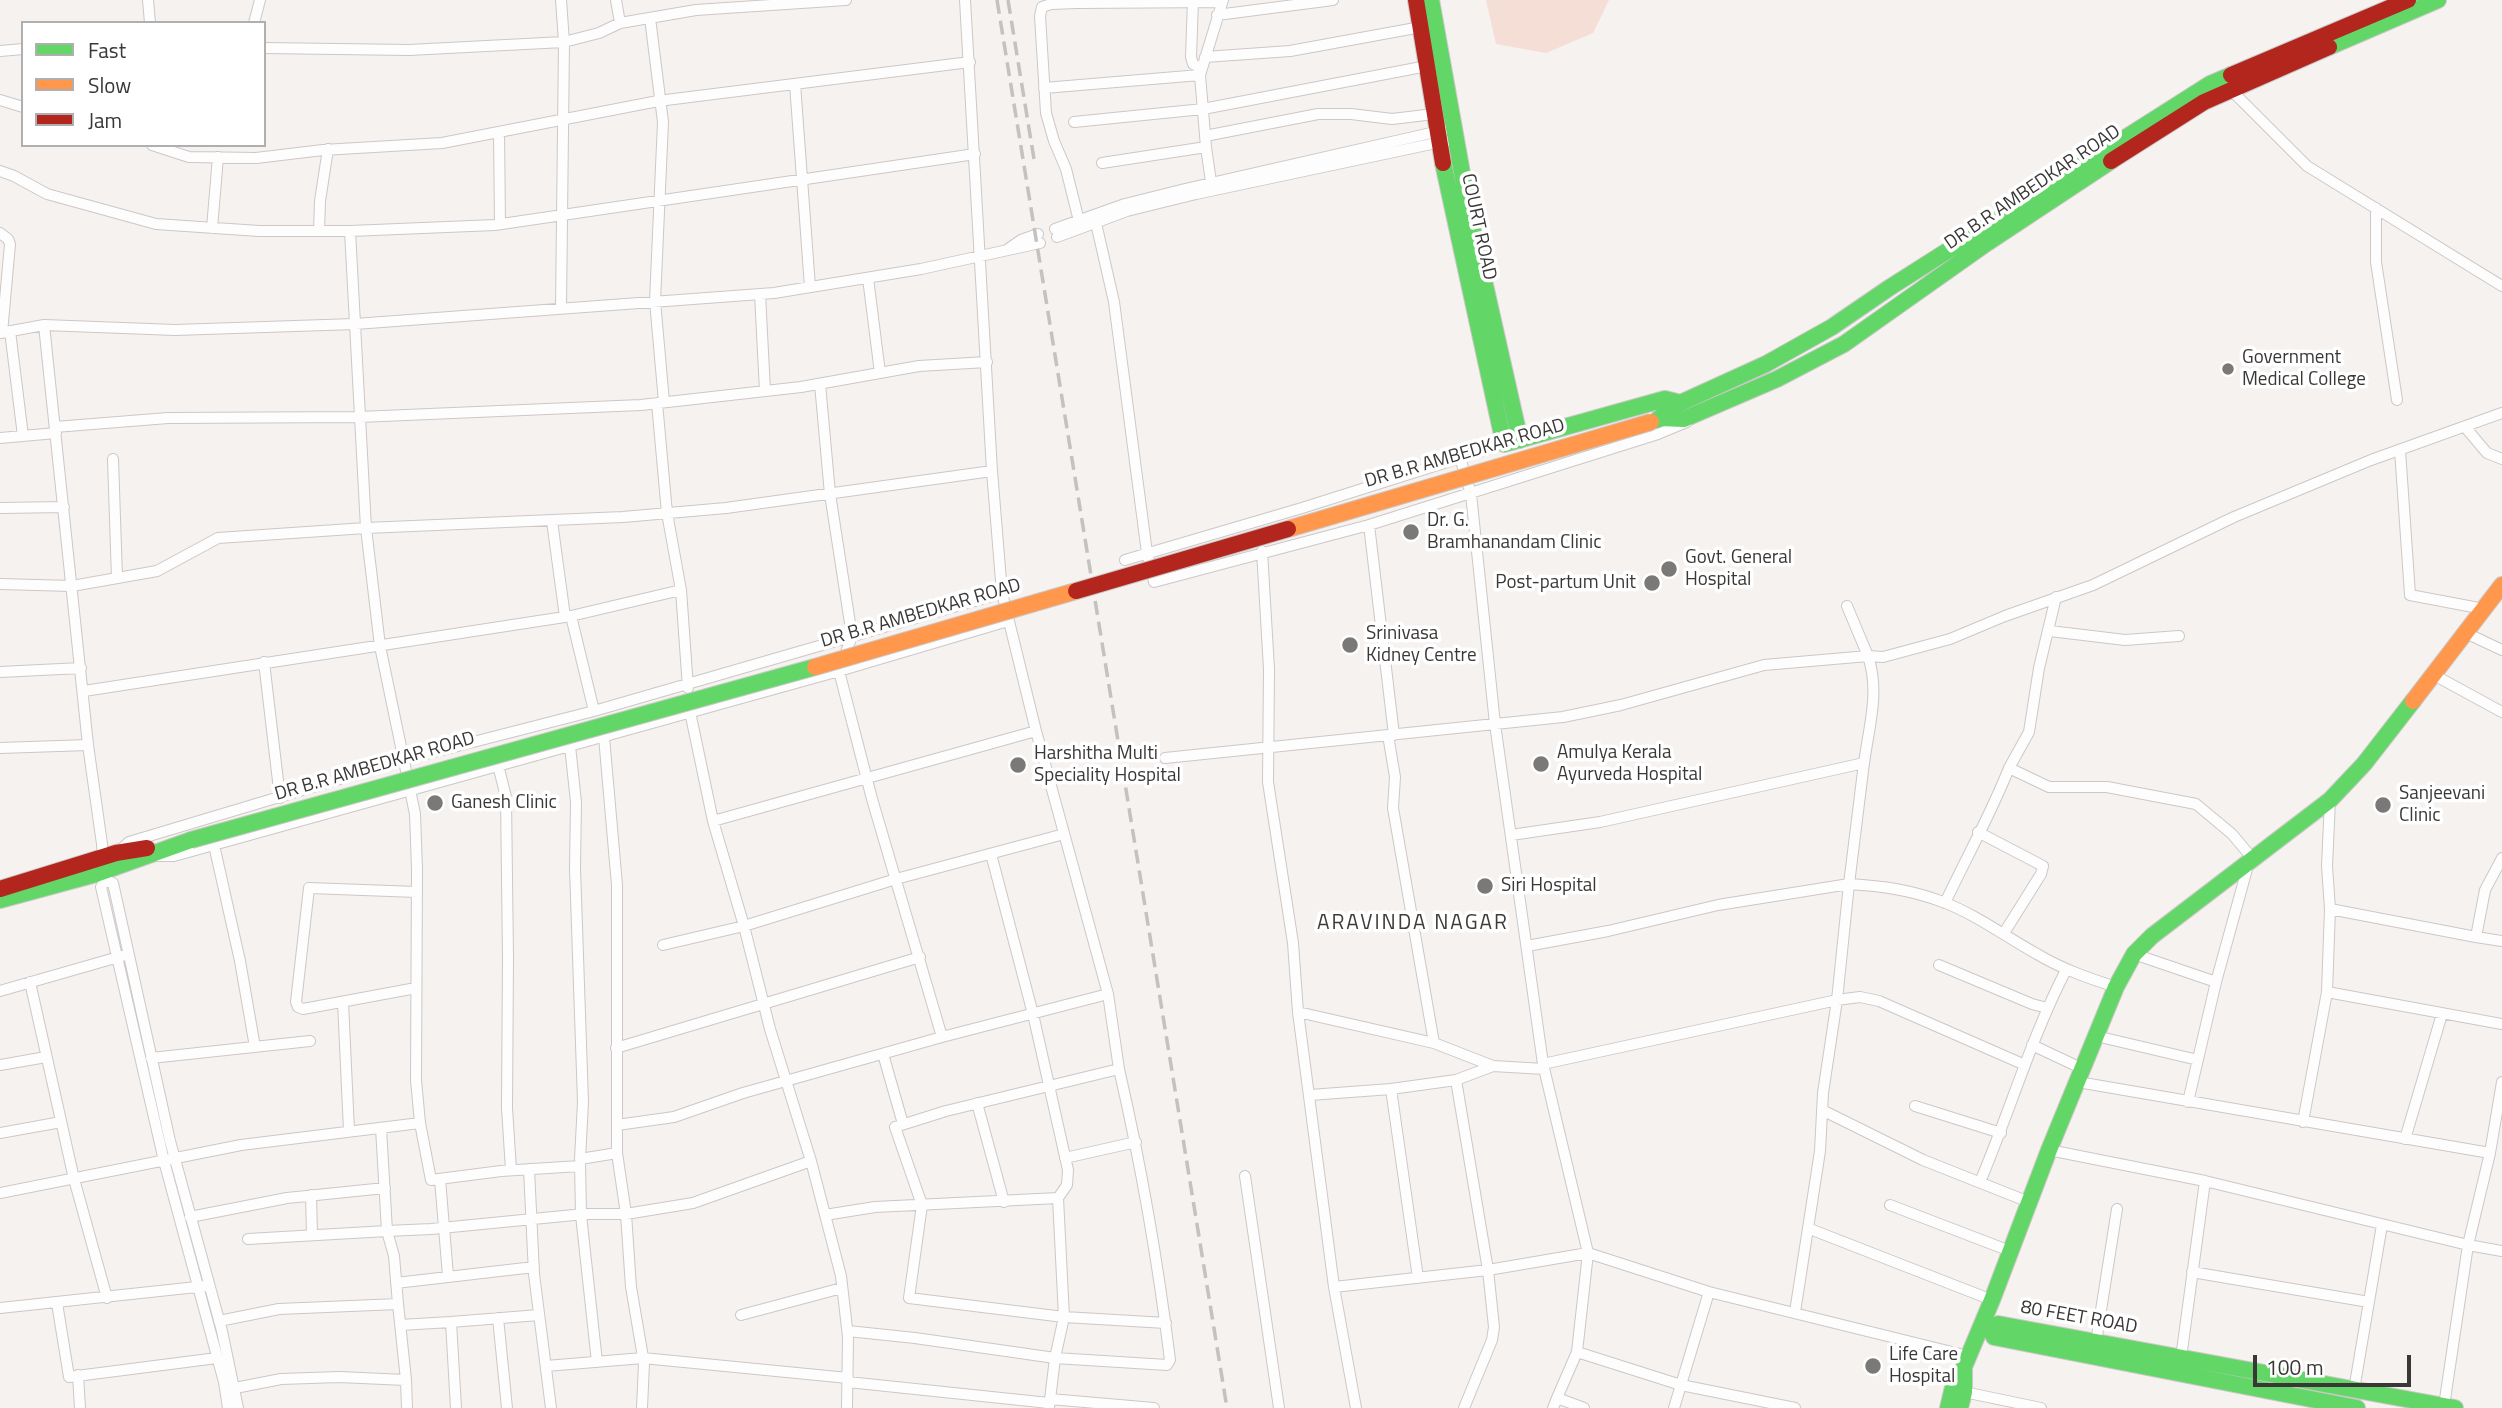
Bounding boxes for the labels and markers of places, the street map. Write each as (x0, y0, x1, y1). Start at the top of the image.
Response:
place label: Government Medical College (2242, 347, 2366, 391)
marker: Government Medical College (2220, 361, 2236, 377)
place label: Dr. G. Bramhanandam Clinic (1427, 510, 1601, 554)
marker: Dr. G. Bramhanandam Clinic (1401, 522, 1421, 542)
place label: Govt. General Hospital (1685, 547, 1792, 591)
marker: Govt. General Hospital (1659, 559, 1679, 579)
place label: Post-partum Unit (1495, 572, 1636, 594)
marker: Post-partum Unit (1642, 573, 1662, 593)
place label: Srinivasa Kidney Centre (1366, 623, 1477, 667)
marker: Srinivasa Kidney Centre (1340, 635, 1360, 655)
place label: Amulya Kerala Ayurveda Hospital (1557, 742, 1702, 786)
place label: Harshitha Multi Speciality Hospital (1034, 743, 1181, 787)
marker: Amulya Kerala Ayurveda Hospital (1531, 754, 1551, 774)
marker: Harshitha Multi Speciality Hospital (1008, 755, 1028, 775)
place label: Sanjeevani Clinic (2399, 783, 2485, 827)
place label: Ganesh Clinic (451, 792, 557, 814)
marker: Ganesh Clinic (425, 793, 445, 813)
marker: Sanjeevani Clinic (2373, 795, 2393, 815)
place label: Siri Hospital (1501, 875, 1597, 897)
marker: Siri Hospital (1475, 876, 1495, 896)
place label: Life Care Hospital (1889, 1344, 1958, 1388)
marker: Life Care Hospital (1863, 1356, 1883, 1376)

